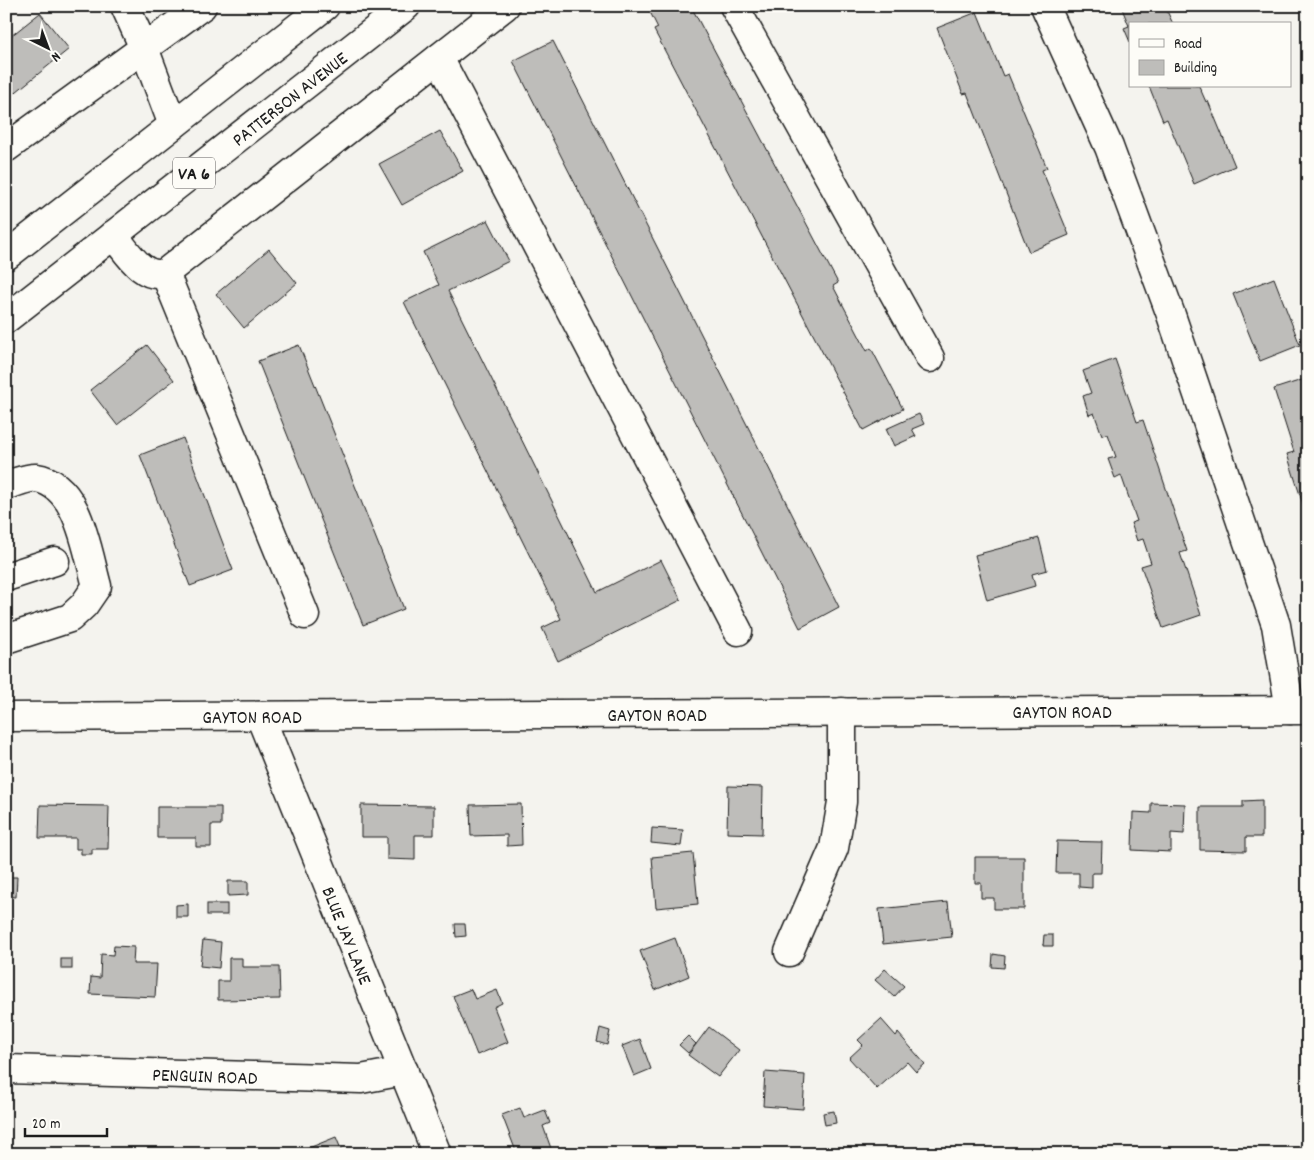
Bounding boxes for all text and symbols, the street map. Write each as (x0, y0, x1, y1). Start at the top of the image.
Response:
north arrow (22, 22, 72, 72)
legend (1129, 22, 1292, 88)
text: Road (1174, 34, 1202, 56)
text: N (46, 46, 65, 66)
street label: PATTERSON AVENUE (228, 47, 355, 155)
text: Building (1174, 58, 1217, 80)
road number: VA 6 (173, 158, 215, 188)
street label: GAYTON ROAD (1012, 701, 1112, 728)
street label: GAYTON ROAD (607, 704, 707, 731)
street label: GAYTON ROAD (202, 706, 302, 733)
street label: BLUE JAY LANE (313, 883, 377, 990)
street label: PENGUIN ROAD (152, 1063, 258, 1094)
scale bar (25, 1105, 108, 1137)
text: 20 m (32, 1114, 60, 1136)

